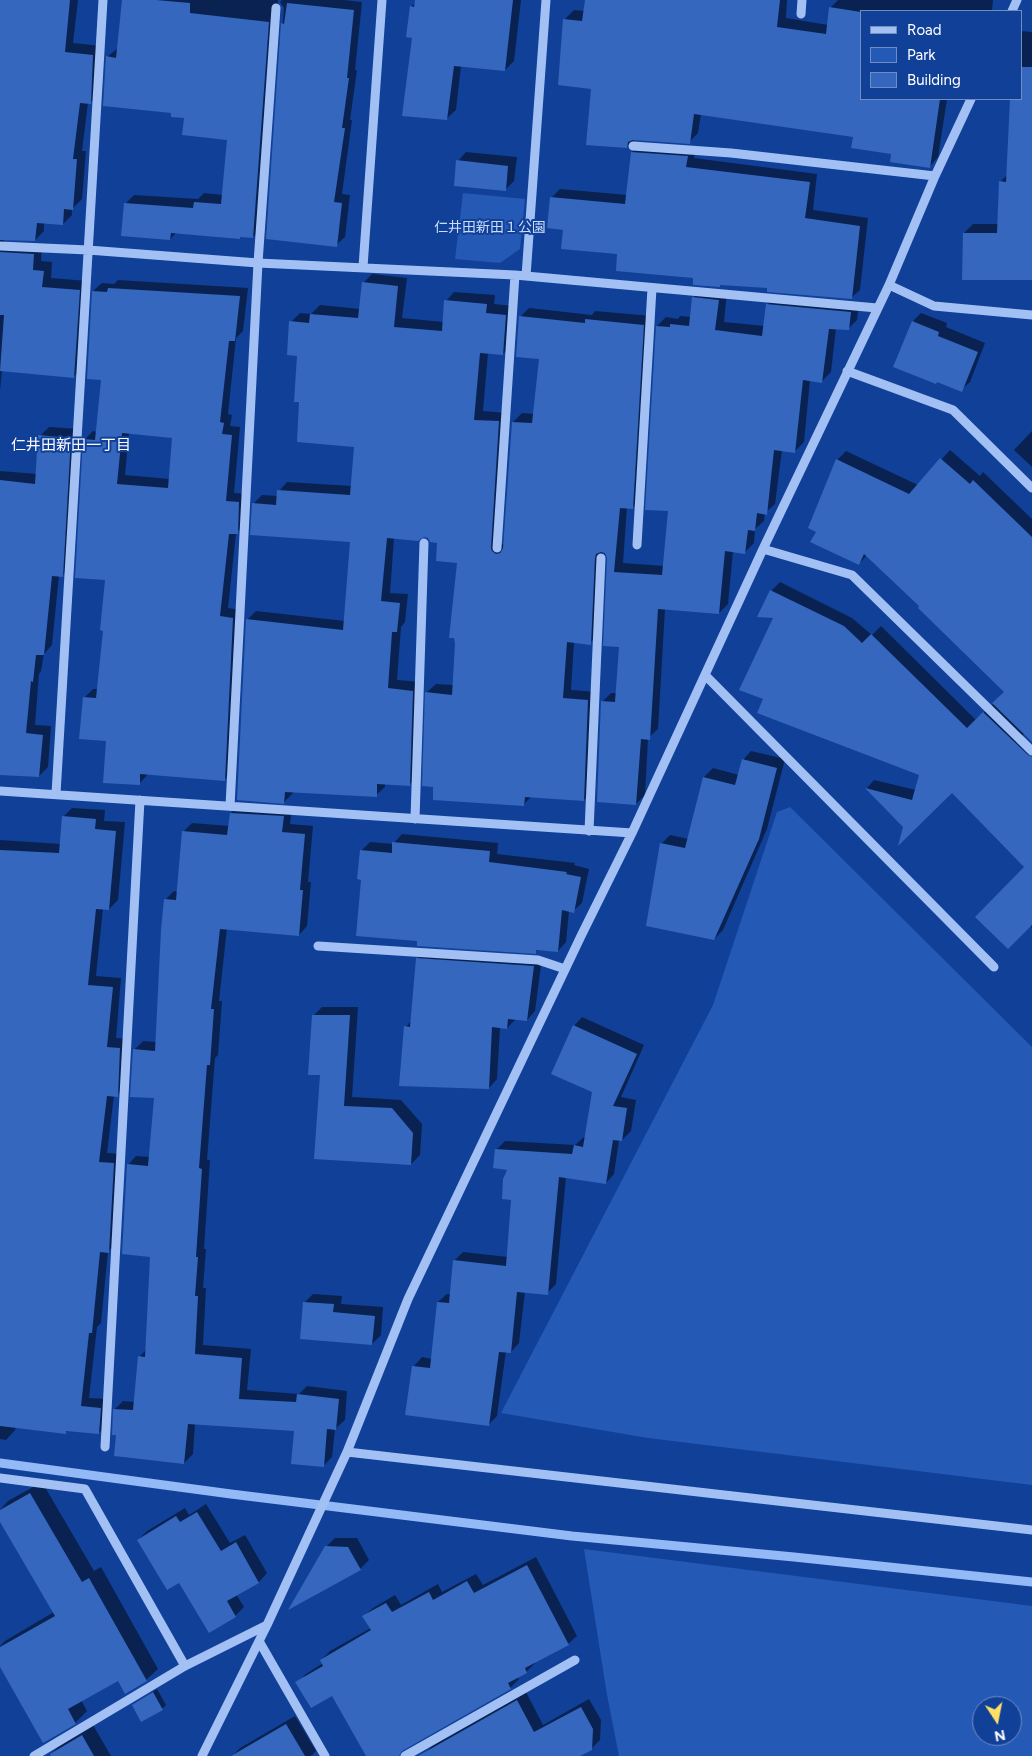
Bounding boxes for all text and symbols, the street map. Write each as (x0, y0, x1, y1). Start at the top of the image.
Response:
legend (860, 10, 1022, 100)
text: Road (907, 21, 942, 39)
text: Park (907, 46, 936, 64)
text: Building (907, 71, 961, 89)
park label: 仁井田新田１公園 (434, 220, 546, 236)
district label: 仁井田新田一丁目 (11, 437, 131, 455)
north arrow (972, 1696, 1022, 1746)
text: N (993, 1726, 1007, 1745)

